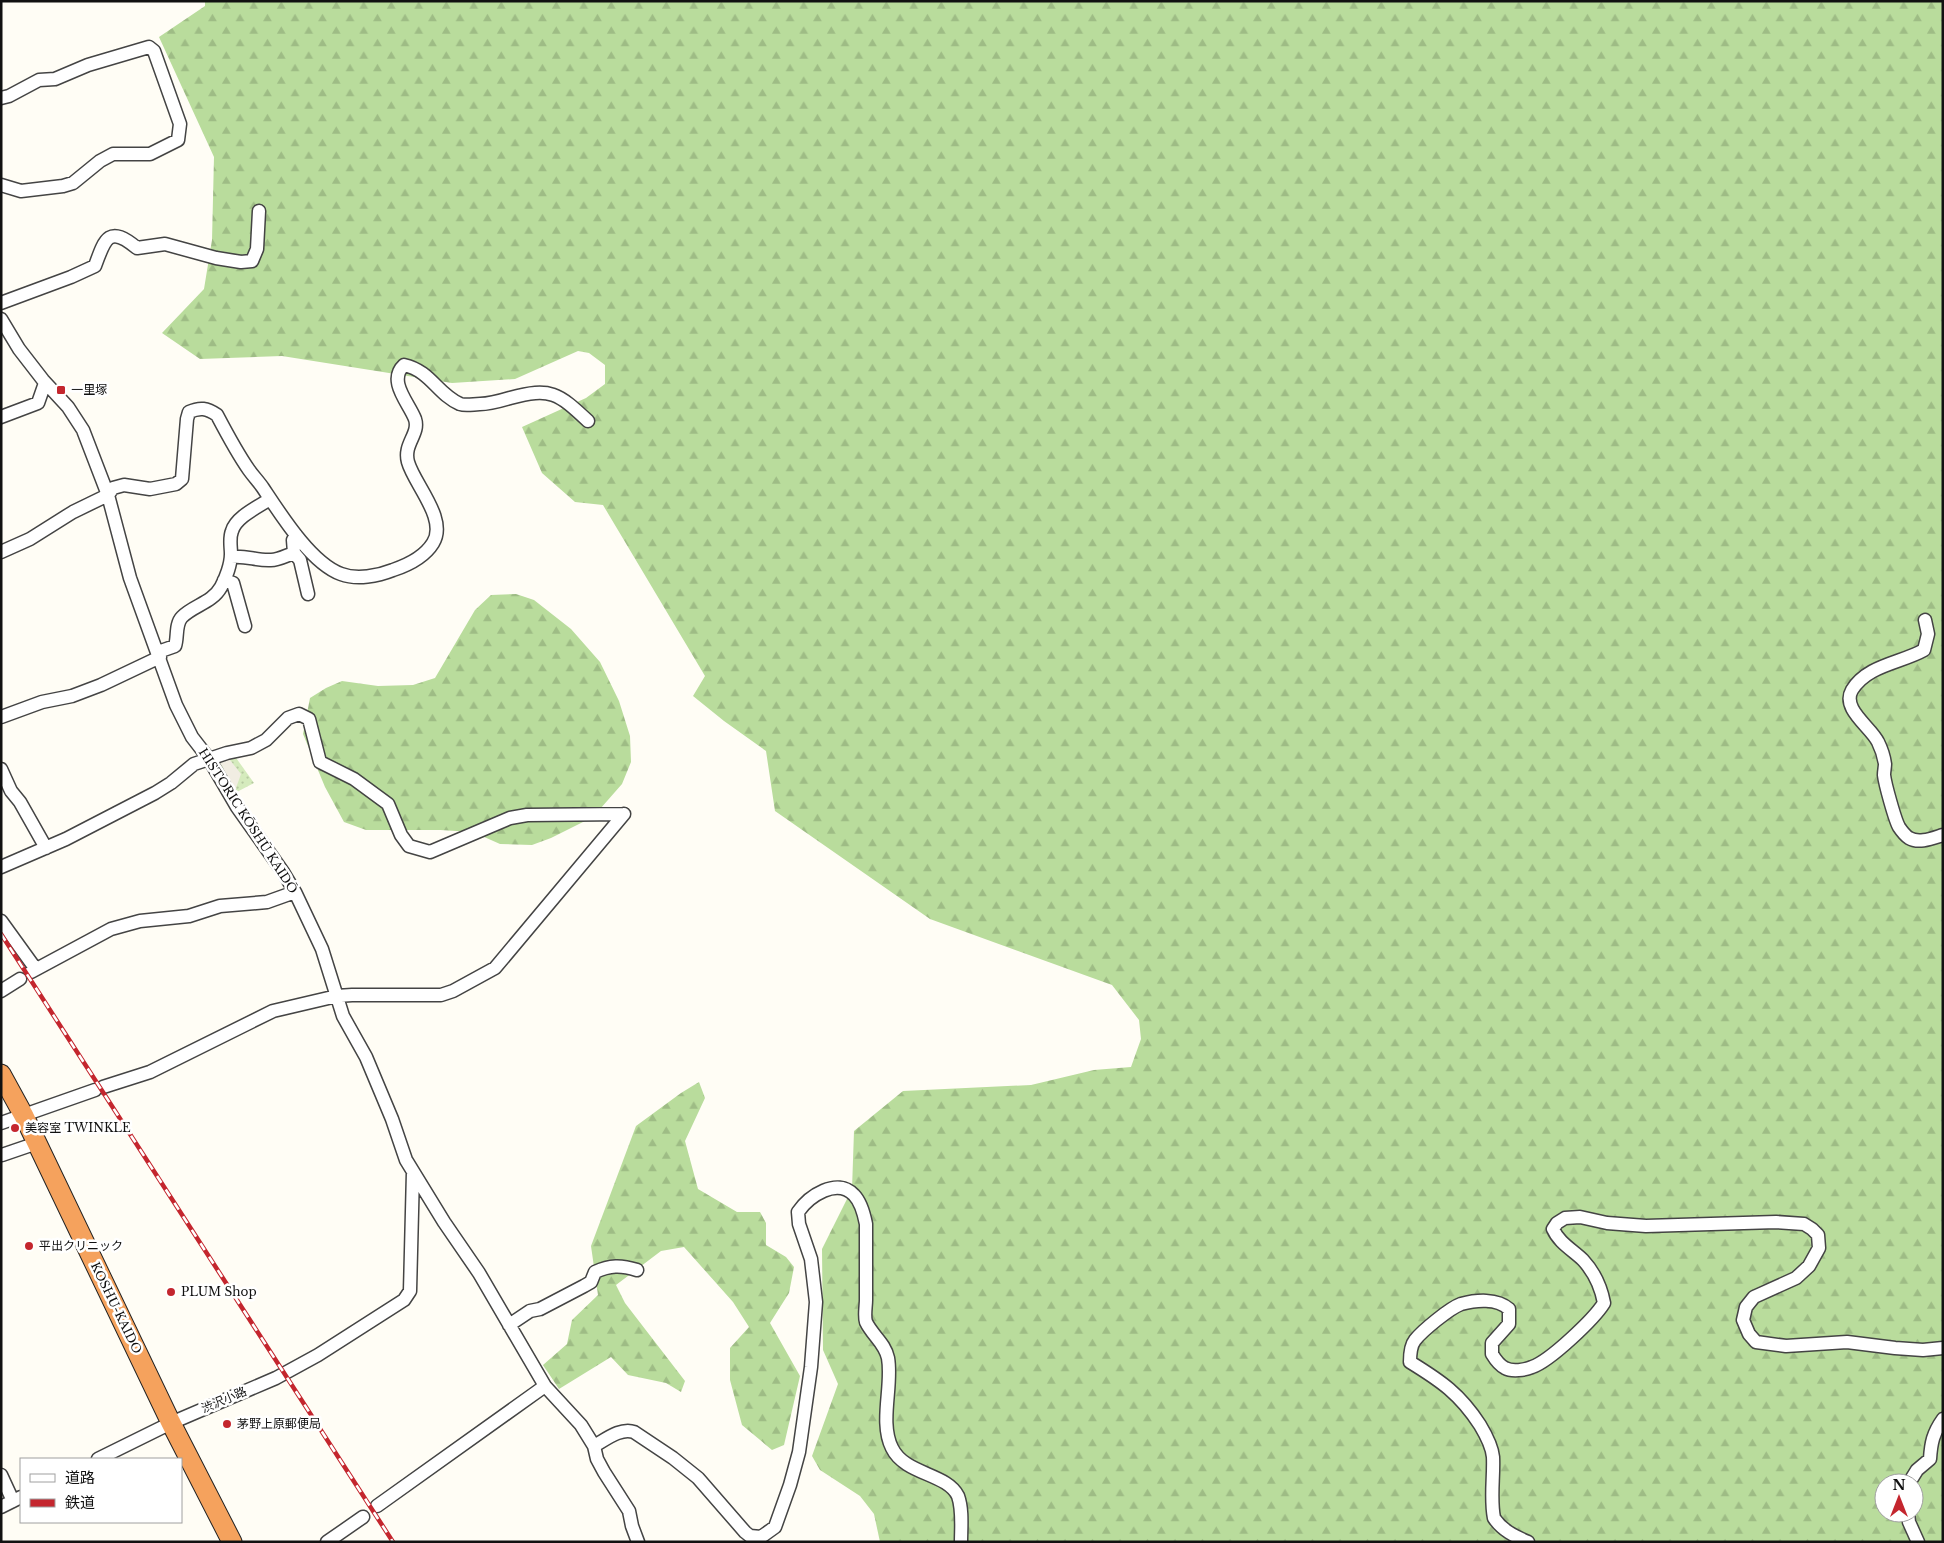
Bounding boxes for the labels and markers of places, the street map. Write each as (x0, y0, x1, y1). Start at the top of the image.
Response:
place label: 一里塚 (71, 382, 107, 397)
marker: 一里塚 (55, 384, 67, 396)
place label: 美容室 TWINKLE (25, 1120, 131, 1135)
marker: 美容室 TWINKLE (9, 1122, 21, 1134)
place label: 平出クリニック (39, 1238, 123, 1253)
marker: 平出クリニック (23, 1240, 35, 1252)
place label: PLUM Shop (181, 1284, 257, 1299)
marker: PLUM Shop (165, 1286, 177, 1298)
place label: 茅野上原郵便局 (237, 1416, 321, 1431)
marker: 茅野上原郵便局 (221, 1418, 233, 1430)

